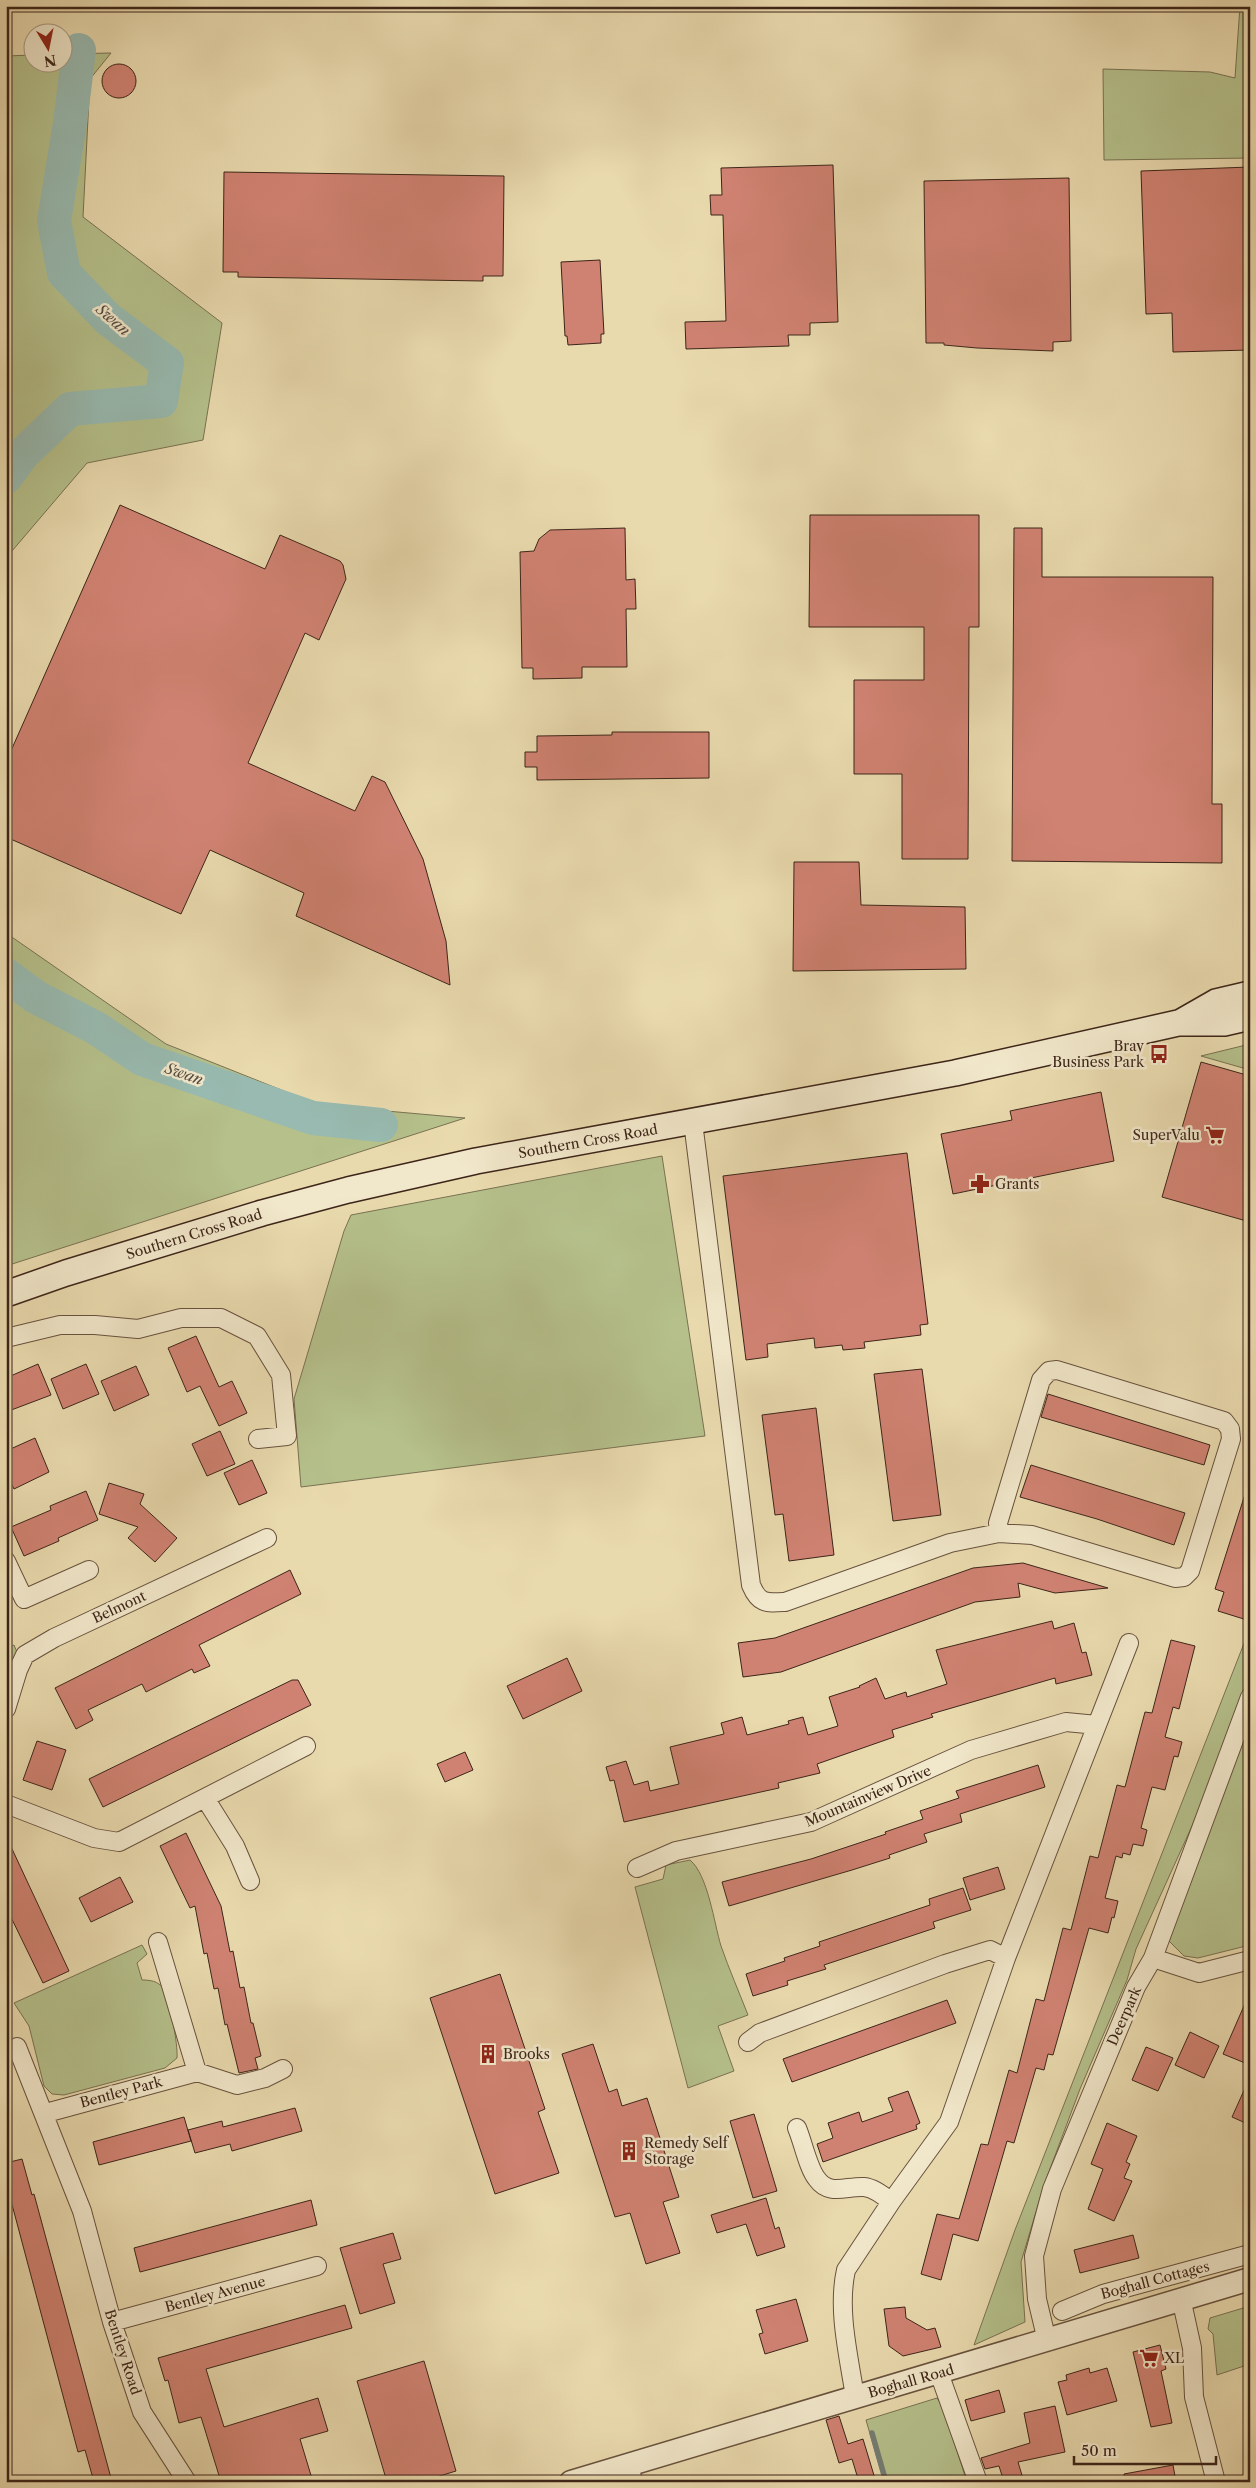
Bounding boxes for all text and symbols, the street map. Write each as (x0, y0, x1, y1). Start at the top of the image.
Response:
north arrow (22, 22, 72, 72)
text: N (43, 51, 58, 71)
water label: Swan (92, 299, 134, 340)
place label: Bray Business Park (1052, 1037, 1145, 1071)
bus stop icon: Bray Business Park (1148, 1043, 1170, 1065)
water label: Swan (162, 1058, 206, 1089)
street label: Southern Cross Road (517, 1120, 660, 1162)
supermarket icon: SuperValu (1204, 1124, 1226, 1146)
place label: SuperValu (1132, 1126, 1200, 1144)
pharmacy icon: Grants (969, 1173, 991, 1195)
place label: Grants (995, 1175, 1039, 1193)
street label: Southern Cross Road (124, 1205, 265, 1263)
street label: Belmont (89, 1587, 149, 1627)
street label: Mountainview Drive (802, 1761, 934, 1831)
street label: Deerpark (1103, 1983, 1145, 2048)
building icon: Brooks (477, 2043, 499, 2065)
place label: Brooks (503, 2045, 550, 2063)
street label: Bentley Park (78, 2072, 165, 2112)
place label: Remedy Self Storage (644, 2134, 730, 2168)
building icon: Remedy Self Storage (618, 2140, 640, 2162)
street label: Boghall Cottages (1099, 2257, 1211, 2303)
street label: Bentley Avenue (163, 2272, 267, 2316)
street label: Bentley Road (101, 2307, 145, 2397)
supermarket icon: XL (1138, 2347, 1160, 2369)
place label: XL (1163, 2349, 1184, 2367)
street label: Boghall Road (866, 2360, 956, 2402)
scale bar (1074, 2433, 1216, 2465)
text: 50 m (1081, 2441, 1117, 2460)

